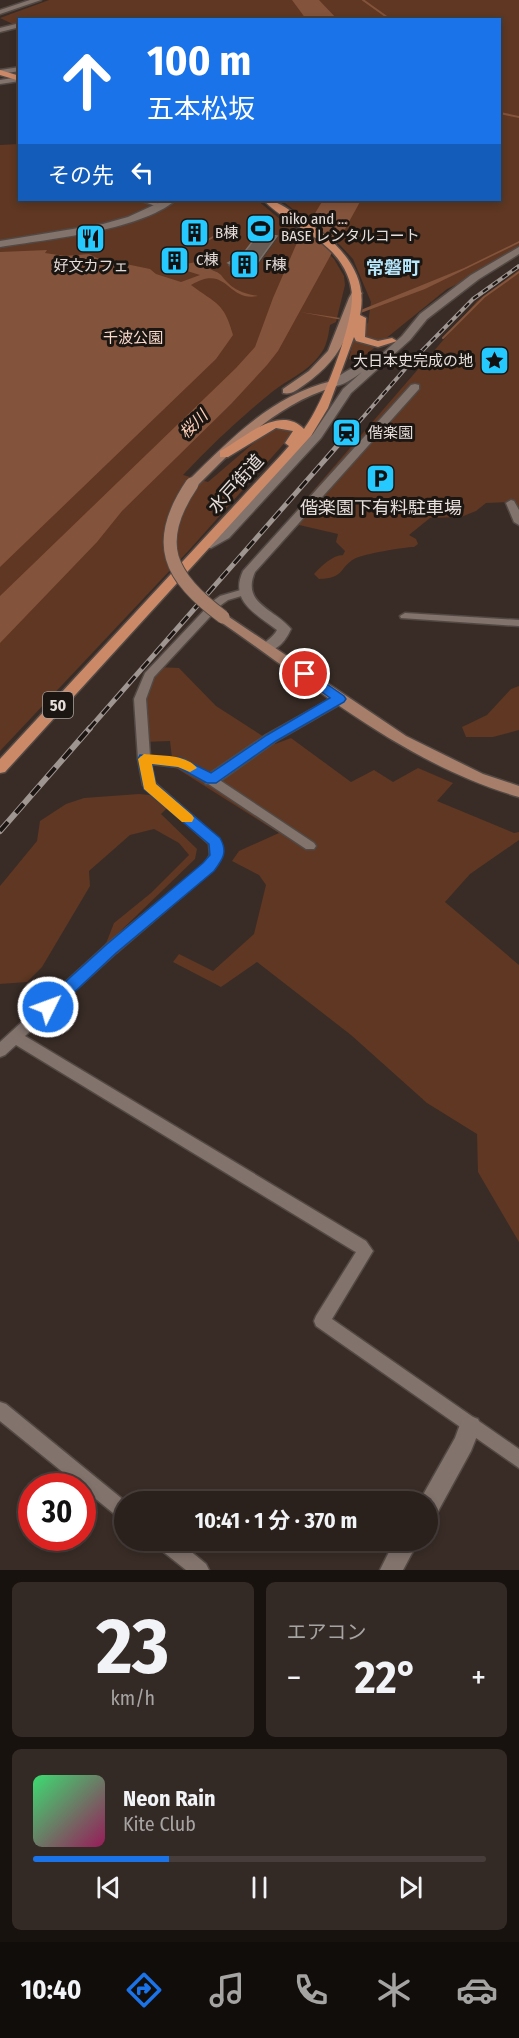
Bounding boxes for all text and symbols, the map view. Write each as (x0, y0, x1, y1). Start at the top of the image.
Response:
text: 100 m (147, 36, 251, 86)
icon: ahead (48, 42, 126, 120)
text: 五本松坂 (147, 93, 255, 125)
icon: left (126, 156, 159, 189)
text: その先 (48, 162, 114, 189)
place label: niko and ... BASE レンタルコート (281, 210, 420, 245)
sports icon: niko and ... BASE レンタルコート (244, 212, 276, 244)
building icon: B棟 (178, 217, 210, 249)
restaurant icon: 好文カフェ (75, 223, 107, 255)
place label: B棟 (215, 224, 238, 242)
building icon: C棟 (159, 244, 191, 276)
building icon: F棟 (228, 249, 260, 281)
place label: C棟 (196, 251, 219, 269)
place label: F棟 (265, 256, 287, 274)
place label: 好文カフェ (53, 257, 129, 275)
district label: 常磐町 (366, 257, 420, 279)
park label: 千波公園 (103, 329, 163, 347)
place icon: 大日本史完成の地 (478, 345, 510, 377)
place label: 大日本史完成の地 (353, 352, 473, 370)
water label: 桜川 (175, 405, 213, 442)
station icon: 偕楽園 (331, 417, 363, 449)
place label: 偕楽園 (368, 424, 413, 442)
street label: 水戸街道 (204, 450, 268, 518)
parking icon: 偕楽園下有料駐車場 (365, 463, 397, 495)
place label: 偕楽園下有料駐車場 (300, 497, 462, 519)
pin (279, 648, 330, 699)
icon: arrive (288, 657, 321, 690)
road number: 50 (43, 692, 73, 718)
position arrow (16, 975, 80, 1039)
speed limit sign: 30 (18, 1473, 96, 1551)
text: 10:41 · 1 分 · 370 m (195, 1507, 357, 1534)
text: 23 (96, 1600, 169, 1694)
text: エアコン (287, 1620, 367, 1644)
text: 22° (355, 1651, 418, 1705)
text: − (287, 1658, 301, 1698)
text: + (471, 1658, 486, 1698)
text: km/h (110, 1686, 155, 1710)
text: Neon Rain (123, 1785, 216, 1812)
text: Kite Club (123, 1812, 196, 1836)
icon: previous (92, 1871, 125, 1904)
icon: pause (243, 1871, 276, 1904)
icon: next (394, 1871, 427, 1904)
icon: directions (123, 1969, 165, 2011)
icon: music (206, 1969, 248, 2011)
icon: phone (290, 1969, 332, 2011)
icon: climate (373, 1969, 415, 2011)
icon: car (456, 1969, 498, 2011)
text: 10:40 (21, 1974, 82, 2006)

